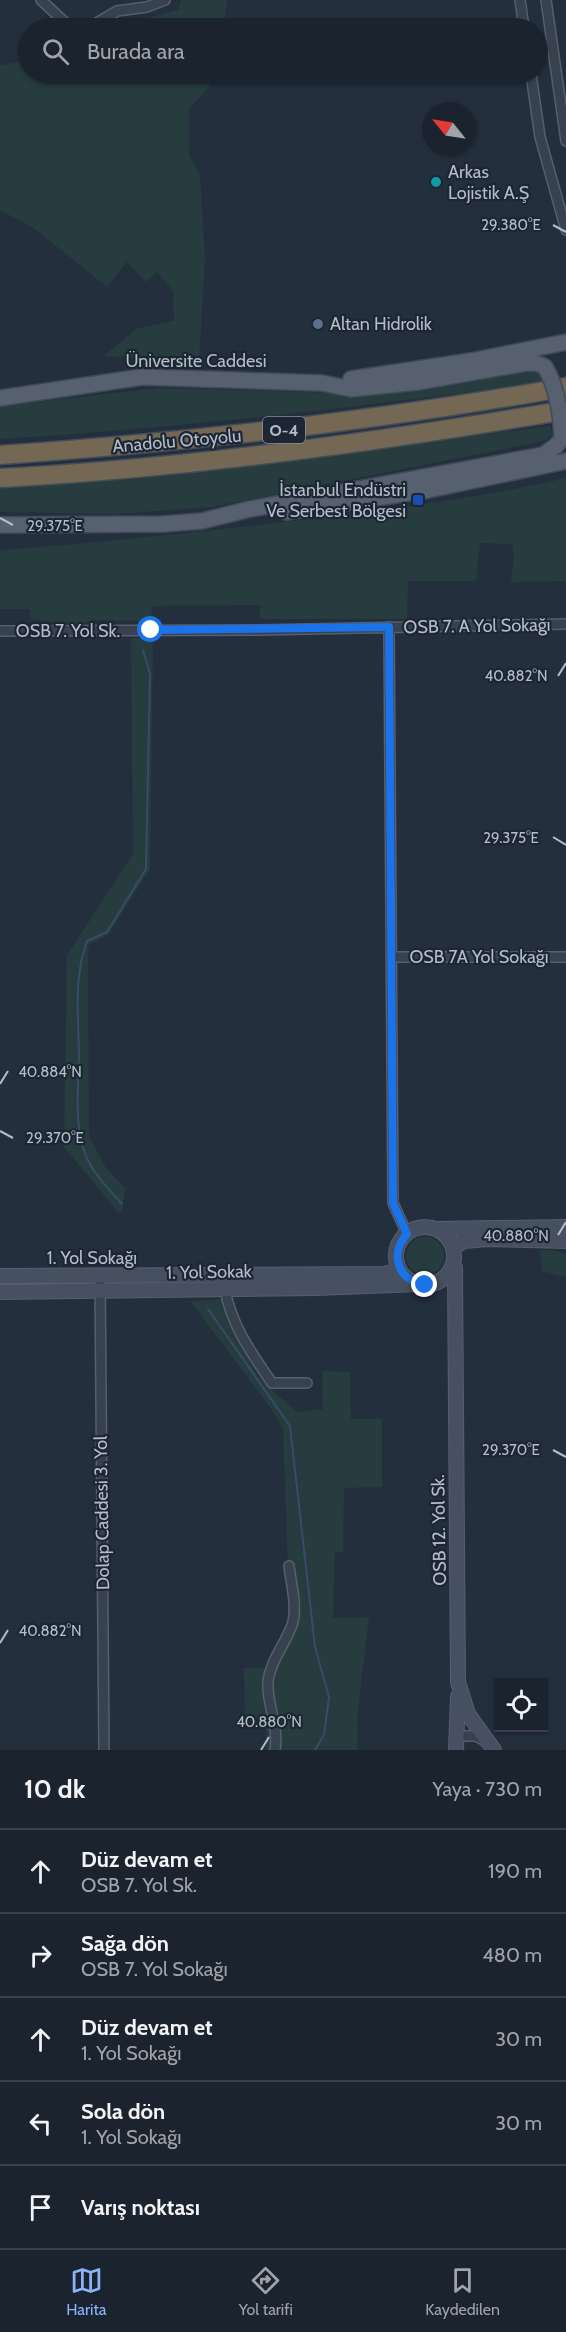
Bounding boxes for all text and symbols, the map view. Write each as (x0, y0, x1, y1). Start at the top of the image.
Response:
search box (18, 18, 548, 84)
icon: search (39, 35, 72, 68)
text: Burada ara (87, 38, 185, 65)
north arrow (422, 102, 476, 156)
place label: Arkas Lojistik A.Ş (448, 161, 529, 204)
marker: Arkas Lojistik A.Ş (429, 175, 443, 189)
text: 29.380°E (481, 216, 541, 234)
place label: Altan Hidrolik (330, 313, 433, 335)
marker: Altan Hidrolik (311, 317, 325, 331)
street label: Üniversite Caddesi (126, 350, 266, 372)
road number: O-4 (263, 417, 305, 443)
street label: Anadolu Otoyolu (112, 424, 242, 458)
place label: İstanbul Endüstri Ve Serbest Bölgesi (266, 479, 406, 522)
marker: İstanbul Endüstri Ve Serbest Bölgesi (411, 493, 425, 507)
text: 29.375°E (27, 517, 83, 535)
street label: OSB 7. A Yol Sokağı (403, 614, 551, 638)
route start (137, 616, 163, 642)
street label: OSB 7. Yol Sk. (16, 620, 120, 642)
text: 40.882°N (485, 667, 547, 685)
text: 29.375°E (483, 829, 539, 847)
street label: OSB 7A Yol Sokağı (409, 946, 549, 968)
text: 40.884°N (18, 1063, 82, 1081)
text: 29.370°E (26, 1129, 84, 1147)
text: 40.880°N (483, 1227, 549, 1245)
street label: 1. Yol Sokağı (47, 1247, 137, 1269)
street label: 1. Yol Sokak (166, 1260, 253, 1284)
route end (411, 1271, 437, 1297)
street label: Dolap Caddesi 3. Yol (90, 1435, 114, 1590)
text: 29.370°E (482, 1441, 540, 1459)
street label: OSB 12. Yol Sk. (427, 1474, 451, 1586)
text: 40.882°N (19, 1622, 81, 1640)
map controls (494, 1678, 548, 1732)
button: locate (494, 1678, 548, 1732)
text: 40.880°N (236, 1713, 302, 1731)
text: 10 dk (24, 1773, 85, 1805)
text: Yaya · 730 m (433, 1777, 542, 1801)
text: Düz devam et (81, 1846, 213, 1873)
icon: ahead (24, 1855, 57, 1888)
text: 190 m (488, 1859, 542, 1883)
text: OSB 7. Yol Sk. (81, 1873, 197, 1897)
text: Sağa dön (81, 1930, 169, 1957)
icon: right (24, 1939, 57, 1972)
text: 480 m (482, 1943, 542, 1967)
text: OSB 7. Yol Sokağı (81, 1957, 228, 1981)
text: Düz devam et (81, 2014, 213, 2041)
icon: ahead (24, 2023, 57, 2056)
text: 30 m (495, 2027, 542, 2051)
text: 1. Yol Sokağı (81, 2041, 181, 2065)
text: Sola dön (81, 2098, 165, 2125)
icon: left (24, 2107, 57, 2140)
text: 30 m (495, 2111, 542, 2135)
text: 1. Yol Sokağı (81, 2125, 181, 2149)
icon: arrive (24, 2191, 57, 2224)
text: Varış noktası (81, 2194, 200, 2221)
tab: Harita (66, 2264, 107, 2319)
tab: Yol tarifi (239, 2264, 293, 2319)
tab: Kaydedilen (425, 2264, 500, 2319)

